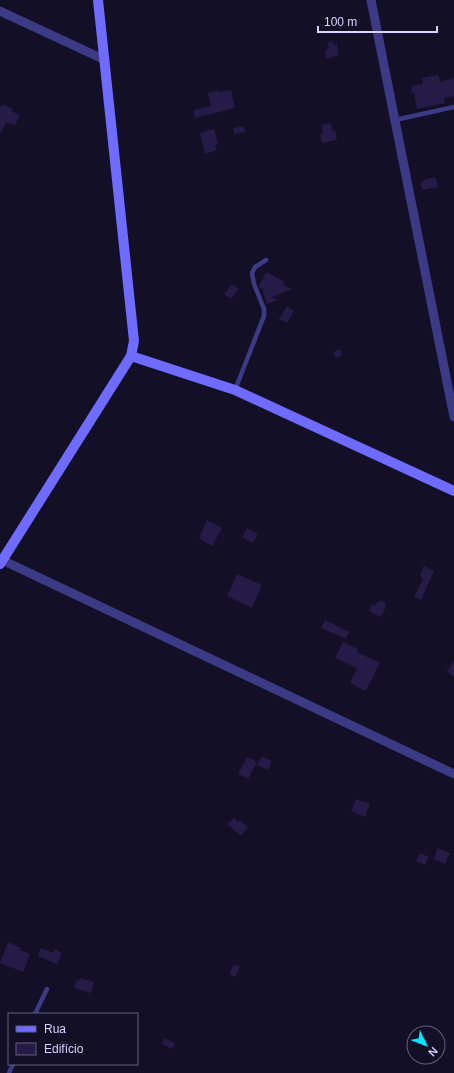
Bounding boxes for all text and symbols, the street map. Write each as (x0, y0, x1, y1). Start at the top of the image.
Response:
scale bar (318, 8, 437, 34)
text: 100 m (324, 15, 357, 29)
legend (8, 1013, 138, 1065)
text: Rua (44, 1022, 66, 1036)
north arrow (406, 1025, 446, 1065)
text: Edifício (44, 1042, 84, 1056)
text: N (426, 1045, 440, 1059)

